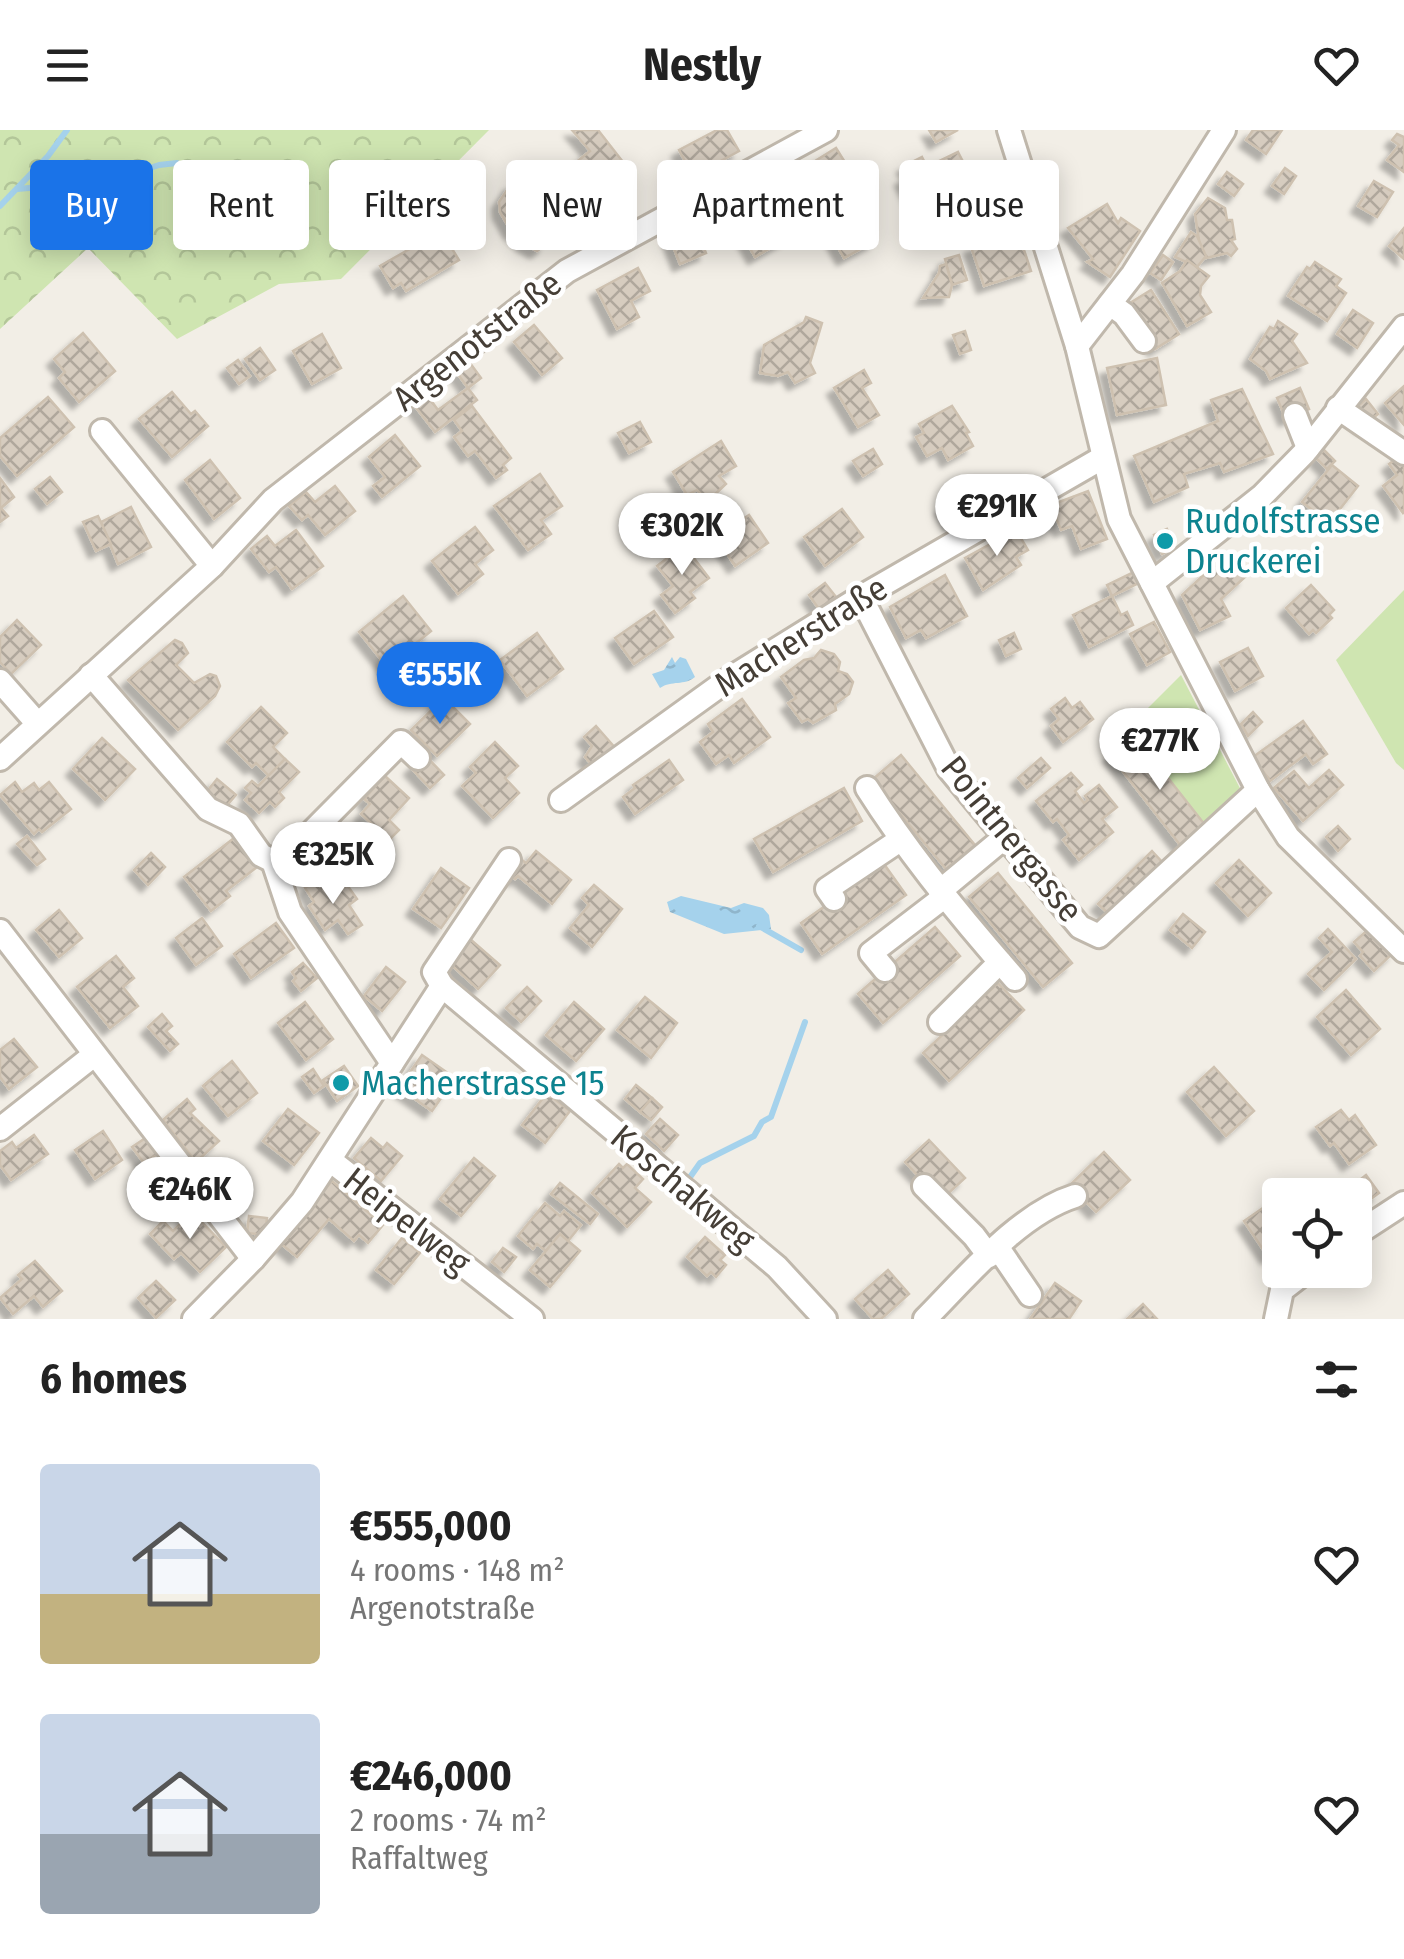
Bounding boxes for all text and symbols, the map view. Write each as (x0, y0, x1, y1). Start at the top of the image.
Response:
icon: menu (40, 38, 95, 93)
text: Nestly (643, 38, 761, 92)
icon: heart (1309, 38, 1364, 93)
chip: Buy (30, 160, 153, 250)
chip: Rent (173, 160, 309, 250)
chip: Filters (329, 160, 486, 250)
chip: New (506, 160, 637, 250)
chip: Apartment (657, 160, 879, 250)
chip: House (899, 160, 1059, 250)
street label: Argenotstraße (384, 262, 570, 420)
pin: €291K (927, 474, 1067, 559)
text: €291K (957, 487, 1037, 525)
pin: €302K (612, 493, 752, 578)
place label: Rudolfstrasse Druckerei (1185, 500, 1381, 582)
text: €302K (641, 506, 723, 544)
marker: Rudolfstrasse Druckerei (1154, 530, 1176, 552)
street label: Macherstraße (707, 566, 895, 706)
pin: €555K (370, 642, 510, 727)
text: €555K (399, 655, 481, 693)
pin: €277K (1090, 708, 1230, 793)
text: €277K (1121, 721, 1199, 759)
street label: Pointnergasse (932, 748, 1092, 930)
pin: €325K (263, 822, 403, 907)
text: €325K (292, 835, 374, 873)
place label: Macherstrasse 15 (361, 1062, 605, 1104)
marker: Macherstrasse 15 (330, 1072, 352, 1094)
street label: Koschakweg (602, 1116, 764, 1261)
pin: €246K (120, 1157, 260, 1242)
street label: Heipelweg (335, 1159, 479, 1284)
text: €246K (149, 1170, 231, 1208)
map controls (1262, 1178, 1372, 1288)
button: locate (1262, 1178, 1372, 1288)
icon: filters (1309, 1352, 1364, 1407)
text: 6 homes (40, 1354, 187, 1404)
text: €555,000 (350, 1501, 512, 1551)
icon: home (120, 1504, 240, 1624)
icon: heart (1309, 1537, 1364, 1592)
text: 4 rooms · 148 m² (350, 1551, 565, 1589)
text: Argenotstraße (350, 1589, 535, 1627)
text: €246,000 (350, 1751, 512, 1801)
icon: home (120, 1754, 240, 1874)
icon: heart (1309, 1787, 1364, 1842)
text: 2 rooms · 74 m² (350, 1801, 547, 1839)
text: Raffaltweg (350, 1839, 488, 1877)

